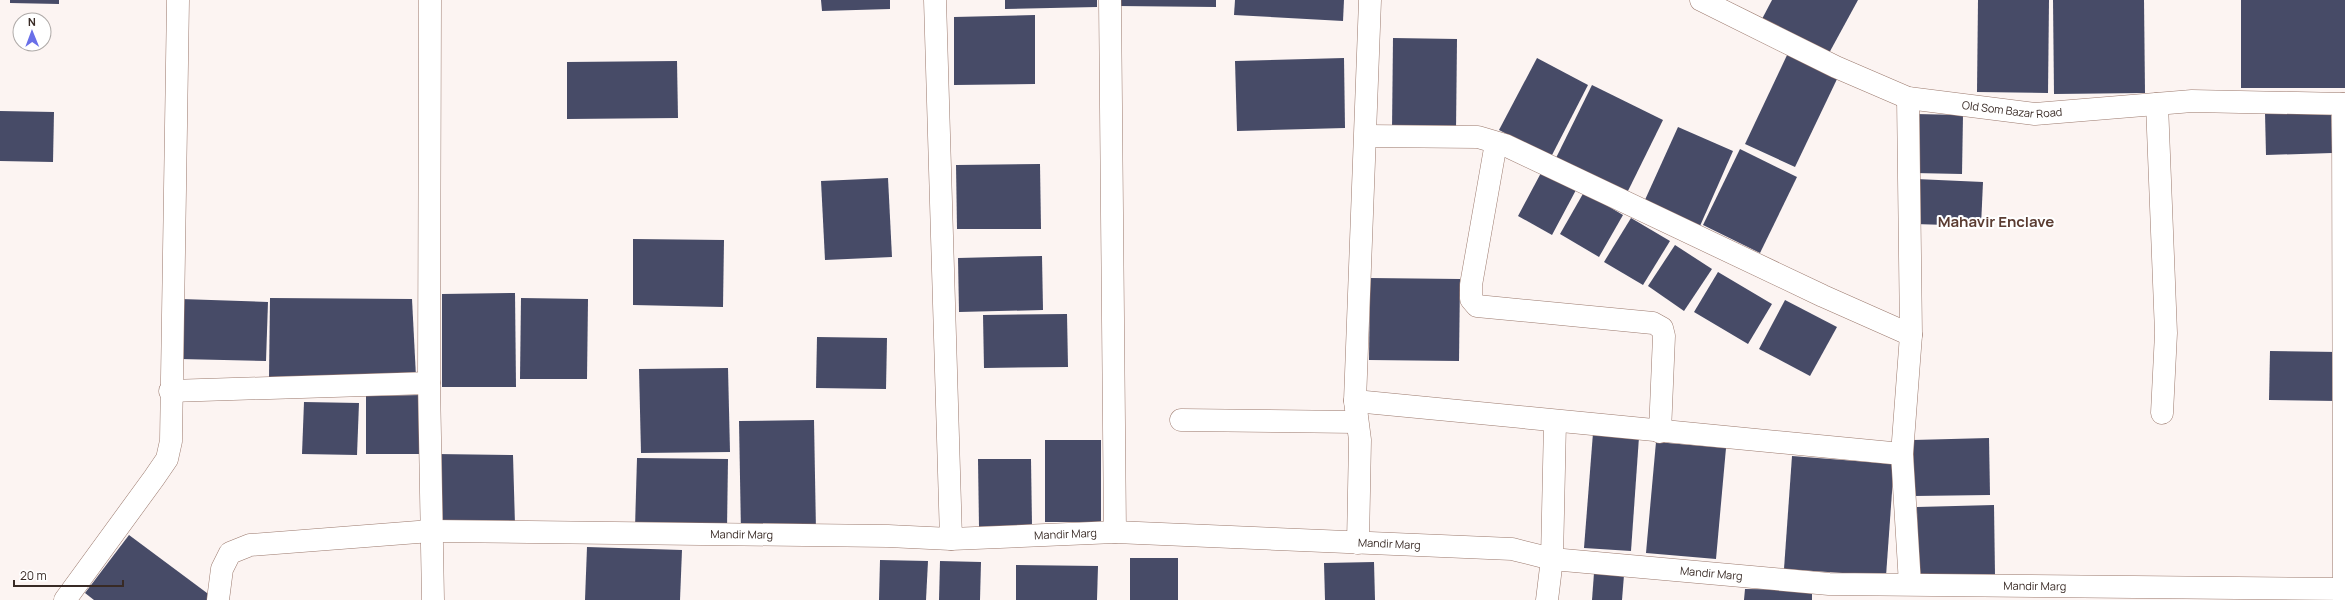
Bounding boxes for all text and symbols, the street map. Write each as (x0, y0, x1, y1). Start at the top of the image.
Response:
north arrow (12, 12, 52, 52)
text: N (28, 14, 36, 29)
street label: Old Som Bazar Road (1961, 97, 2063, 121)
district label: Mahavir Enclave (1938, 211, 2054, 232)
street label: Mandir Marg (1034, 525, 1097, 542)
street label: Mandir Marg (710, 526, 773, 542)
street label: Mandir Marg (1358, 534, 1421, 552)
scale bar (14, 562, 123, 588)
street label: Mandir Marg (1679, 563, 1743, 583)
text: 20 m (20, 567, 47, 584)
street label: Mandir Marg (2003, 578, 2066, 593)

